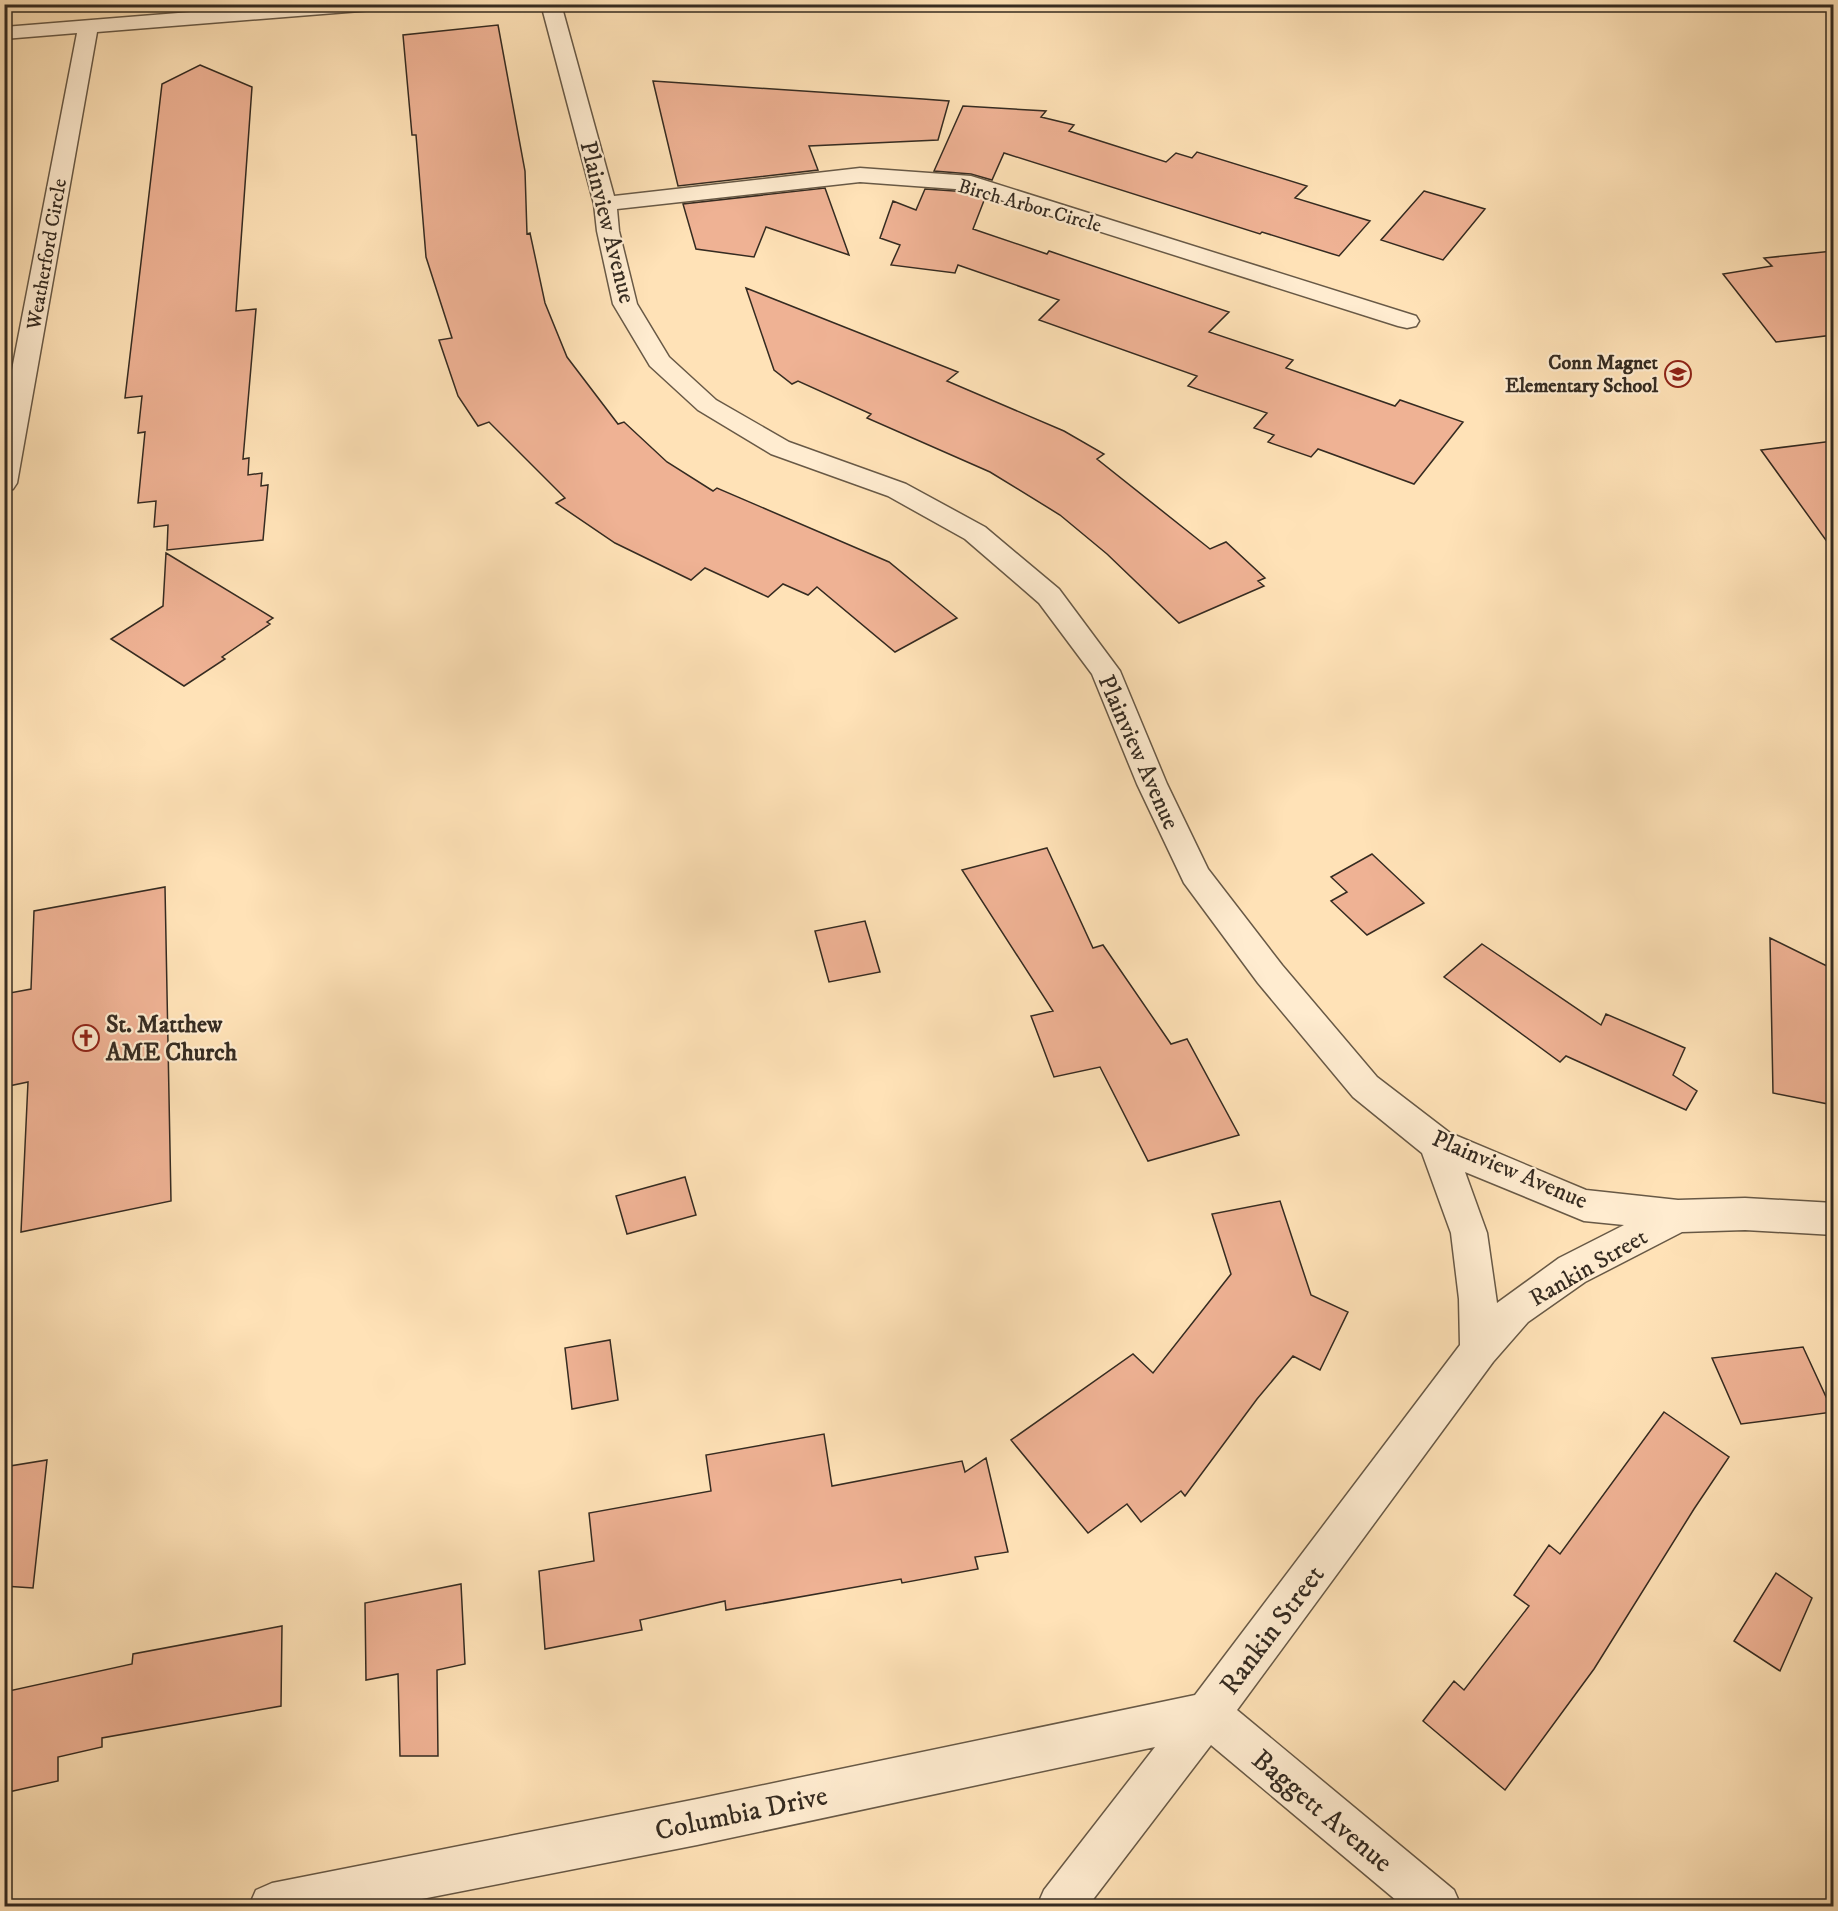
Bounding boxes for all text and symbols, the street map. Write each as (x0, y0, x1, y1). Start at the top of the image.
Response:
street label: Plainview Avenue (572, 138, 642, 307)
street label: Birch Arbor Circle (955, 174, 1104, 239)
street label: Weatherford Circle (22, 177, 73, 333)
place label: Conn Magnet Elementary School (1505, 351, 1659, 399)
school or university icon: Conn Magnet Elementary School (1663, 359, 1693, 389)
street label: Plainview Avenue (1091, 670, 1186, 834)
place label: St. Matthew AME Church (105, 1010, 238, 1068)
church icon: St. Matthew AME Church (71, 1023, 101, 1053)
street label: Plainview Avenue (1427, 1124, 1592, 1216)
street label: Rankin Street (1524, 1222, 1653, 1314)
street label: Rankin Street (1212, 1558, 1332, 1702)
street label: Baggett Avenue (1244, 1742, 1400, 1880)
street label: Columbia Drive (652, 1778, 831, 1849)

